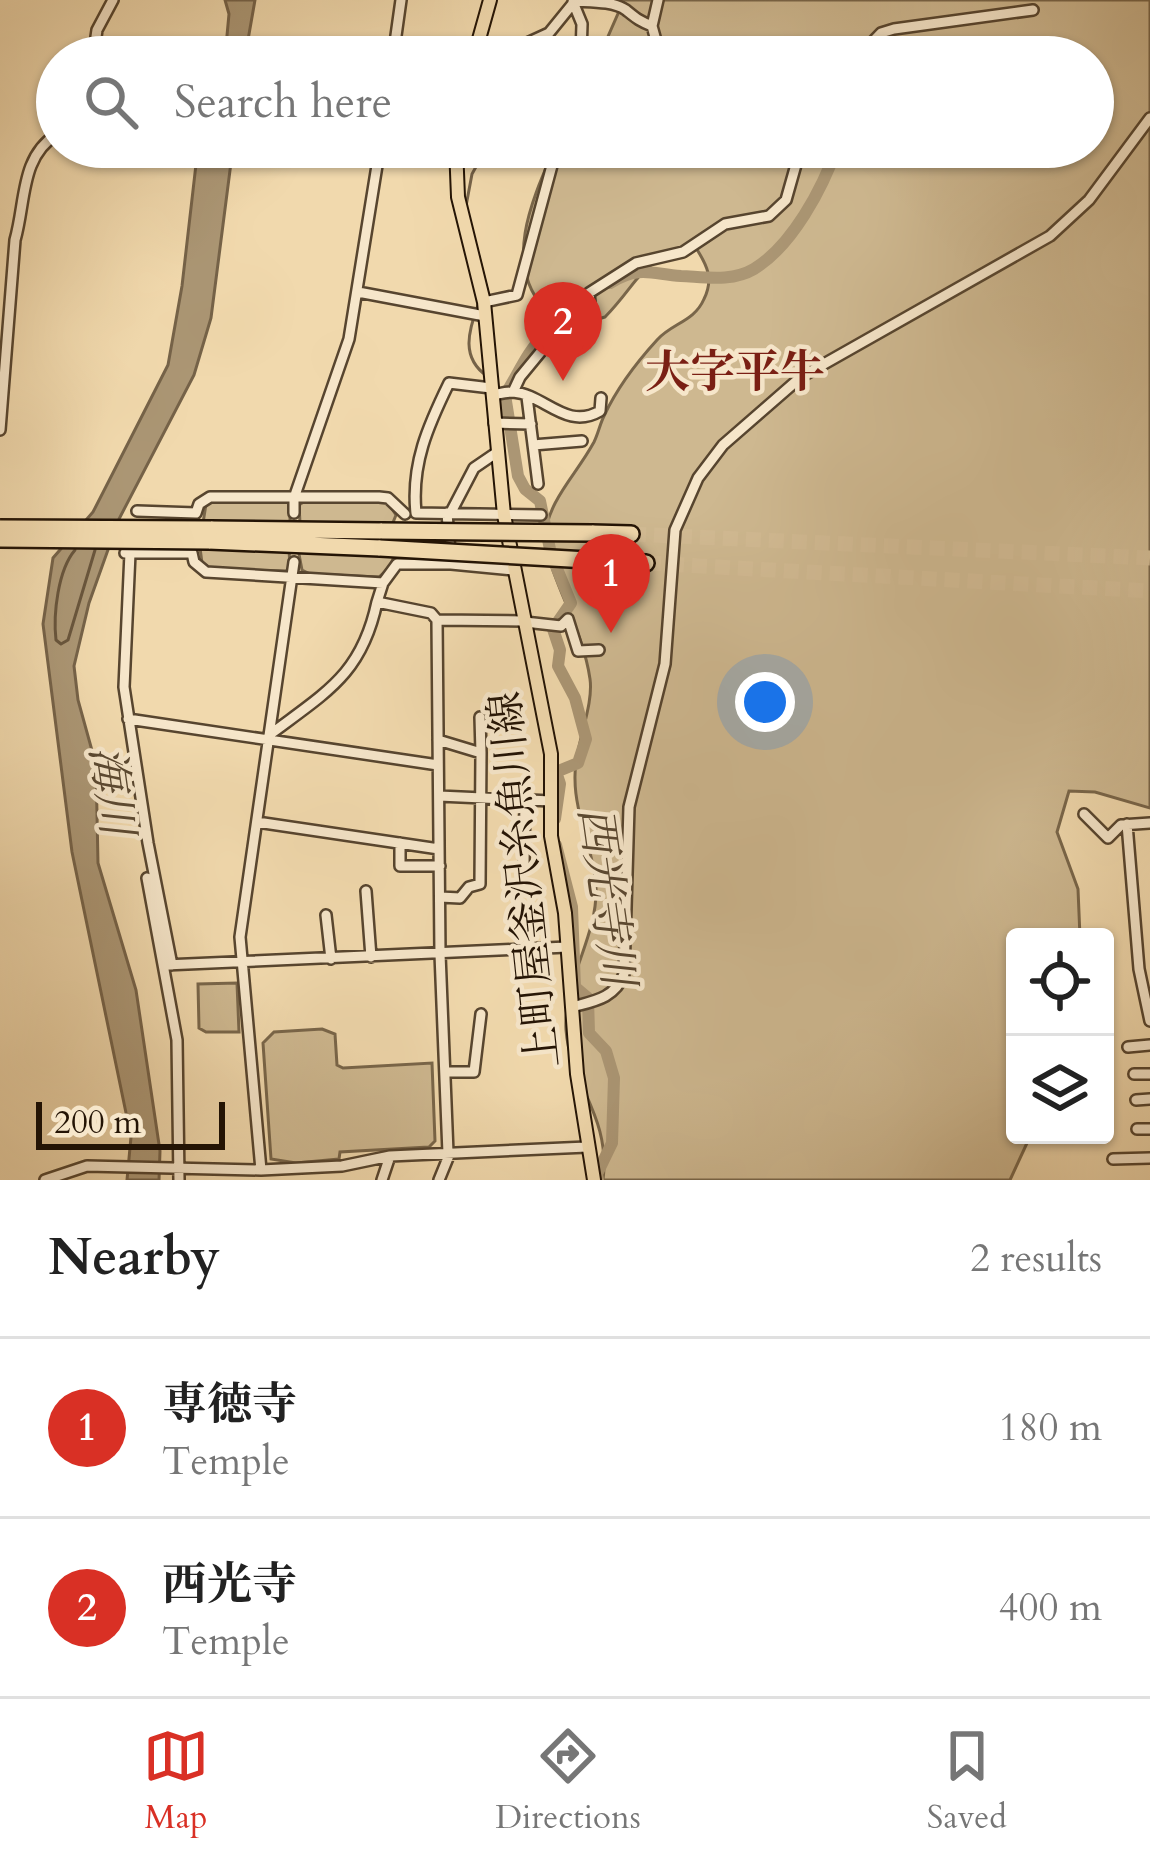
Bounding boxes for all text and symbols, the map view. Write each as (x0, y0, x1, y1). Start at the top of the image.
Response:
search box (36, 36, 1114, 168)
icon: search (78, 69, 144, 135)
text: Search here (174, 72, 392, 133)
pin: 2 (524, 282, 602, 381)
district label: 大字平牛 (645, 342, 825, 403)
pin: 1 (572, 534, 650, 633)
your location (735, 672, 795, 732)
street label: 上町屋釜沢糸魚川線 (476, 689, 573, 1071)
water label: 海川 (75, 741, 149, 844)
water label: 西光寺川 (564, 803, 650, 995)
map controls (1006, 928, 1114, 1144)
button: locate (1006, 928, 1114, 1036)
button: layers (1006, 1036, 1114, 1144)
scale bar (36, 1096, 225, 1149)
text: 200 m (54, 1100, 141, 1145)
text: Nearby (48, 1223, 220, 1293)
text: 2 results (970, 1232, 1102, 1285)
text: 専徳寺 (162, 1374, 297, 1435)
text: 1 (77, 1401, 97, 1454)
text: 180 m (999, 1401, 1102, 1454)
text: Temple (162, 1435, 290, 1488)
text: 西光寺 (162, 1554, 297, 1615)
text: 2 (77, 1581, 97, 1634)
text: 400 m (999, 1581, 1102, 1634)
text: Temple (162, 1615, 290, 1668)
tab: Map (143, 1723, 209, 1840)
tab: Directions (495, 1723, 641, 1840)
tab: Saved (927, 1723, 1007, 1840)

